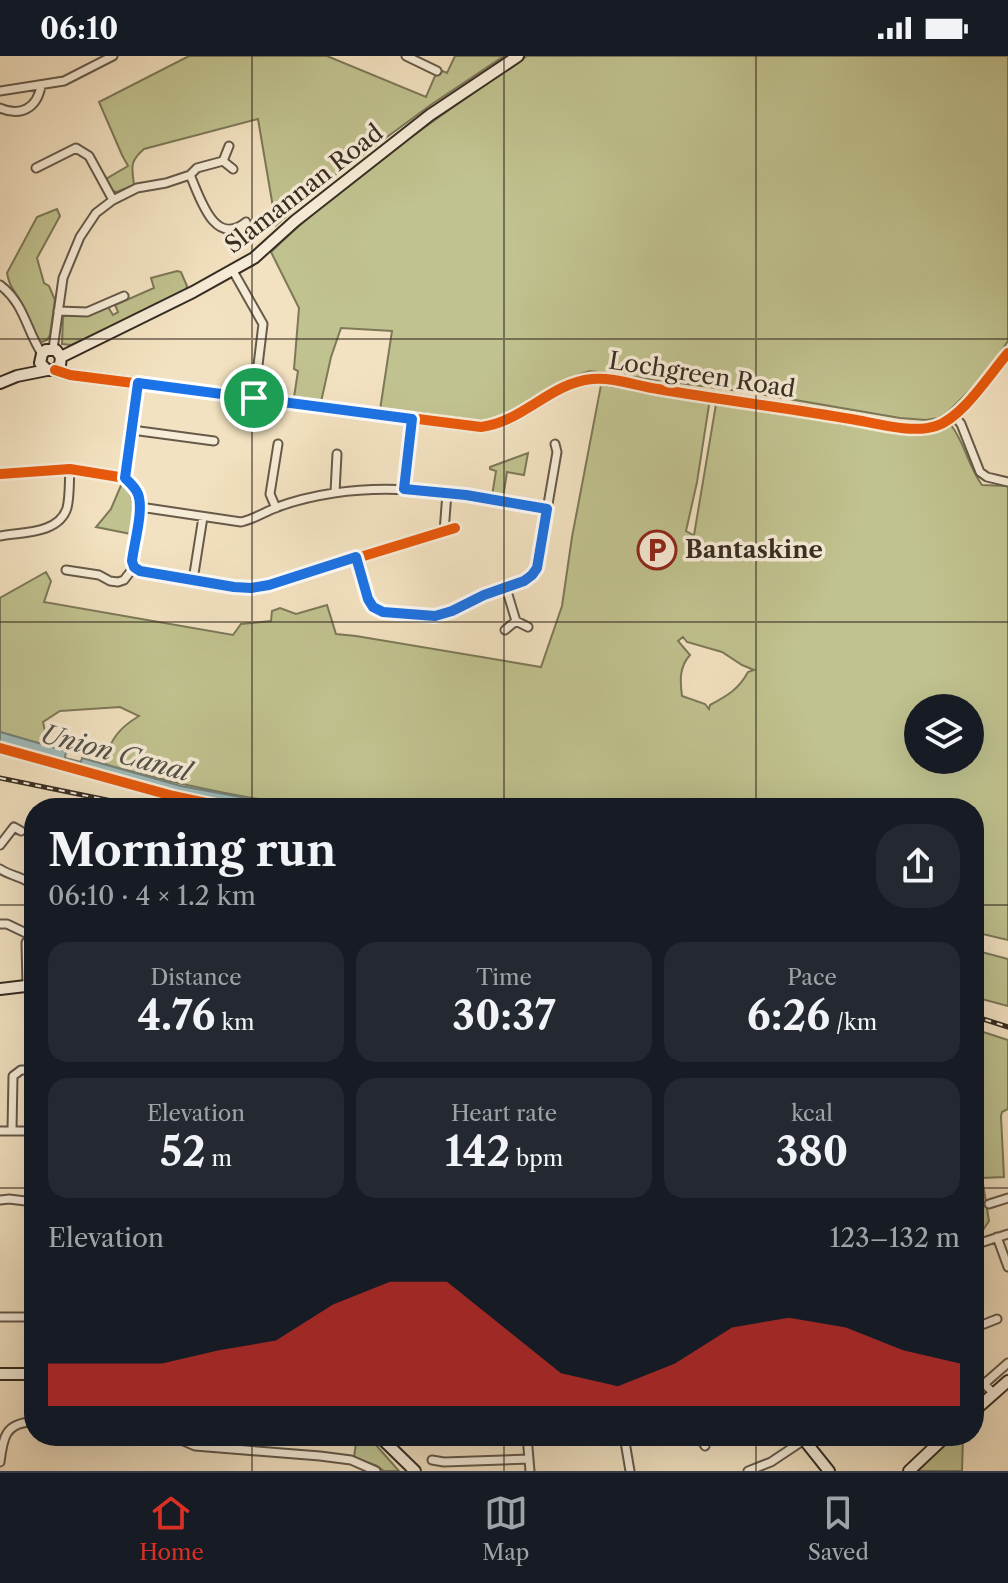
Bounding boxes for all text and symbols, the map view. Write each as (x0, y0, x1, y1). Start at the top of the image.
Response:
text: 06:10 (40, 10, 118, 47)
street label: Slamannan Road (219, 118, 389, 259)
street label: Lochgreen Road (607, 345, 798, 404)
pin (220, 364, 288, 432)
icon: arrive (232, 376, 276, 420)
parking icon: Bantaskine (636, 529, 678, 571)
place label: Bantaskine (685, 535, 823, 564)
map controls (904, 694, 984, 774)
button: layers (904, 694, 984, 774)
water label: Union Canal (37, 718, 197, 789)
text: Morning run (48, 823, 337, 877)
button: share (876, 824, 960, 908)
text: 06:10 · 4 × 1.2 km (48, 880, 256, 912)
text: Distance (150, 964, 242, 991)
text: Time (476, 964, 532, 991)
text: Pace (787, 964, 837, 991)
text: 4.76 (137, 991, 216, 1040)
text: 30:37 (452, 991, 556, 1040)
text: 6:26 (747, 991, 830, 1040)
text: km (216, 1009, 255, 1036)
text: /km (830, 1009, 877, 1036)
text: Elevation (147, 1100, 245, 1127)
text: Heart rate (451, 1100, 557, 1127)
text: kcal (791, 1100, 833, 1127)
text: 52 (160, 1127, 206, 1176)
text: 142 (445, 1127, 510, 1176)
text: 380 (776, 1127, 848, 1176)
text: m (206, 1145, 232, 1172)
text: bpm (510, 1145, 563, 1172)
text: Elevation (48, 1222, 164, 1254)
text: 123–132 m (829, 1222, 960, 1254)
tab: Home (139, 1491, 204, 1566)
tab: Map (482, 1491, 529, 1566)
tab: Saved (808, 1491, 869, 1566)

